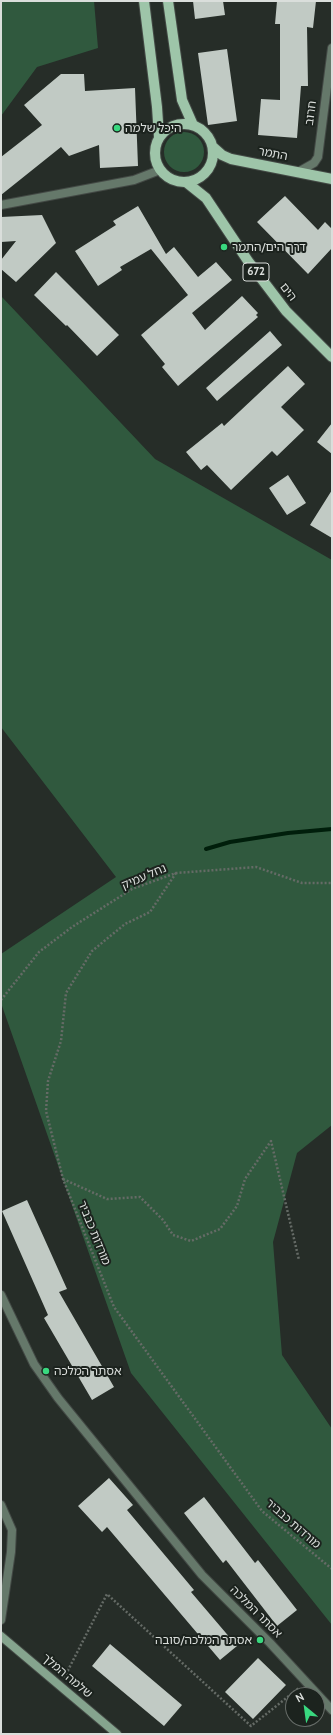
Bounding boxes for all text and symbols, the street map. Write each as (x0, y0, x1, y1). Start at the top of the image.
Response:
street label: חרוב (302, 100, 320, 126)
place label: היכל שלמה (125, 121, 182, 135)
marker: היכל שלמה (112, 123, 122, 133)
street label: התמר (257, 144, 289, 164)
place label: דרך הים/התמר (232, 240, 306, 254)
marker: דרך הים/התמר (219, 242, 229, 252)
road number: 672 (243, 263, 269, 281)
street label: הים (277, 280, 299, 304)
street label: נחל עמיק (119, 861, 169, 893)
street label: מורדות כבביר (75, 1199, 113, 1267)
place label: אסתר המלכה (54, 1364, 122, 1378)
marker: אסתר המלכה (41, 1366, 51, 1376)
street label: מורדות כבביר (263, 1496, 323, 1552)
street label: אסתר המלכה (227, 1583, 285, 1641)
place label: אסתר המלכה/סובה (155, 1633, 252, 1647)
marker: אסתר המלכה/סובה (255, 1635, 265, 1645)
street label: שלמה המלך (39, 1651, 95, 1701)
north arrow (285, 1687, 325, 1727)
text: N (293, 1689, 306, 1705)

